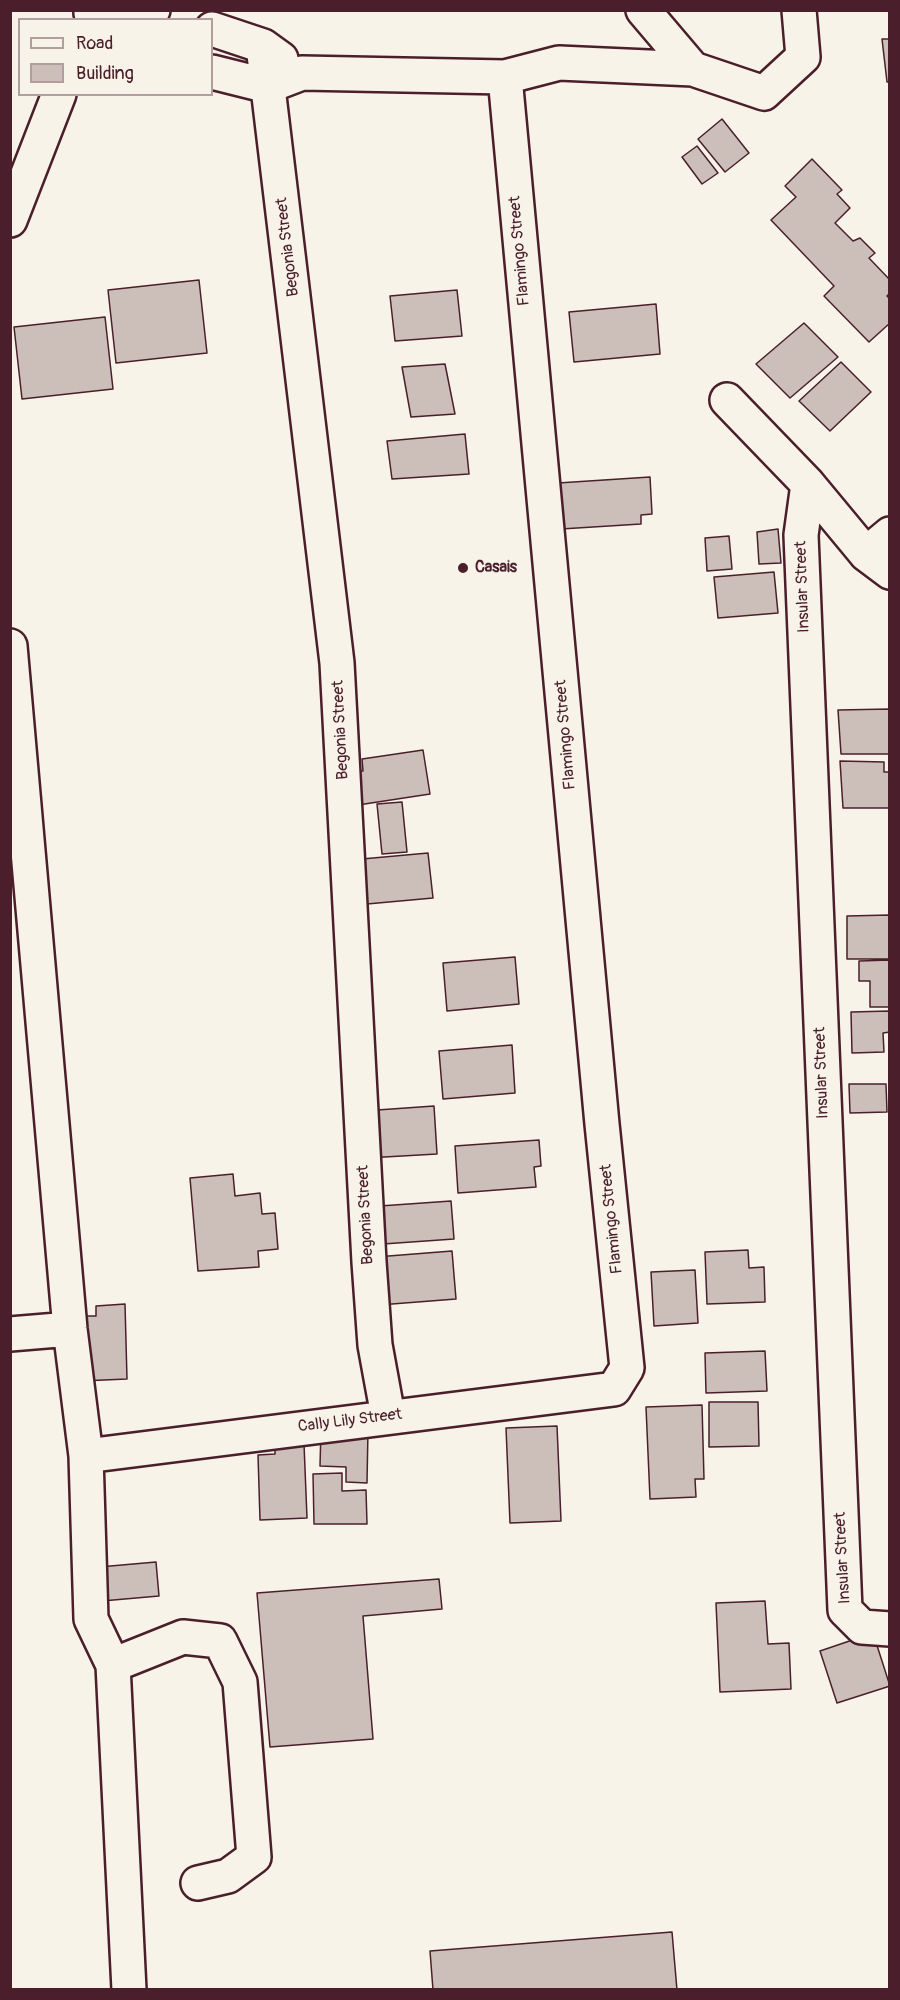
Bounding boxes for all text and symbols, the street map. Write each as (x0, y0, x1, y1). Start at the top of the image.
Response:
legend (18, 18, 213, 96)
text: Road (76, 32, 113, 55)
text: Building (76, 62, 134, 85)
street label: Flamingo Street (506, 195, 534, 307)
street label: Begonia Street (272, 196, 304, 298)
street label: Insular Street (792, 541, 814, 633)
place label: Casais (475, 558, 517, 578)
marker: Casais (456, 561, 470, 575)
street label: Flamingo Street (552, 679, 580, 791)
street label: Begonia Street (329, 680, 353, 780)
street label: Insular Street (811, 1027, 833, 1119)
street label: Flamingo Street (597, 1163, 627, 1275)
street label: Begonia Street (354, 1165, 378, 1265)
street label: Cally Lily Street (297, 1405, 403, 1437)
street label: Insular Street (831, 1512, 855, 1604)

